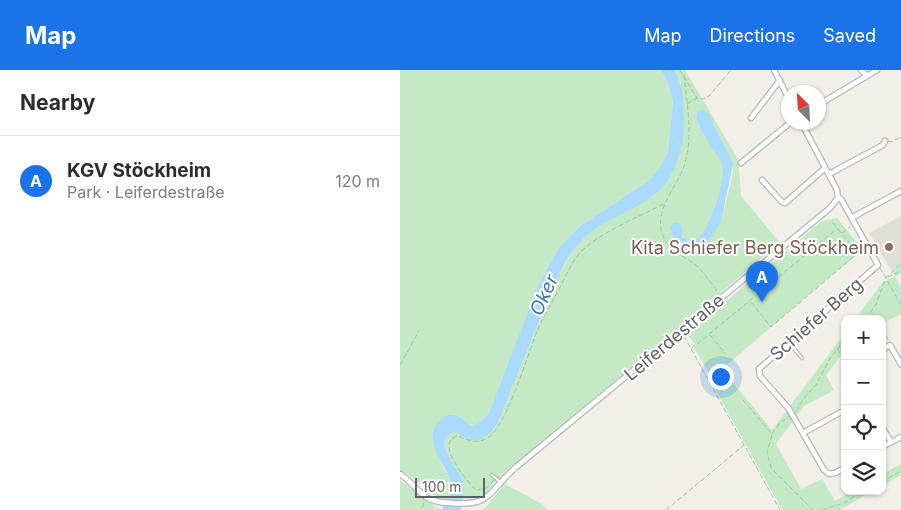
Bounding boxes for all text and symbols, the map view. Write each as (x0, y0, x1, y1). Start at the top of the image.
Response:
text: Map (25, 21, 76, 50)
text: Map (644, 25, 682, 46)
text: Directions (710, 25, 795, 46)
text: Saved (823, 25, 876, 46)
north arrow (781, 85, 826, 130)
text: Nearby (20, 90, 95, 115)
text: KGV Stöckheim (67, 159, 211, 182)
text: A (30, 171, 42, 191)
text: 120 m (335, 171, 380, 191)
text: Park · Leiferdestraße (67, 182, 225, 202)
place label: Kita Schiefer Berg Stöckheim (631, 237, 879, 258)
marker: Kita Schiefer Berg Stöckheim (883, 241, 895, 253)
pin: A (746, 261, 778, 302)
water label: Oker (525, 270, 564, 319)
street label: Schiefer Berg (765, 273, 867, 365)
street label: Leiferdestraße (620, 289, 728, 385)
map controls (841, 315, 886, 495)
button: + (841, 315, 886, 360)
button: − (841, 360, 886, 405)
your location (708, 364, 734, 390)
button: locate (841, 405, 886, 450)
button: layers (841, 450, 886, 495)
scale bar (415, 475, 485, 498)
text: 100 m (422, 478, 462, 495)

